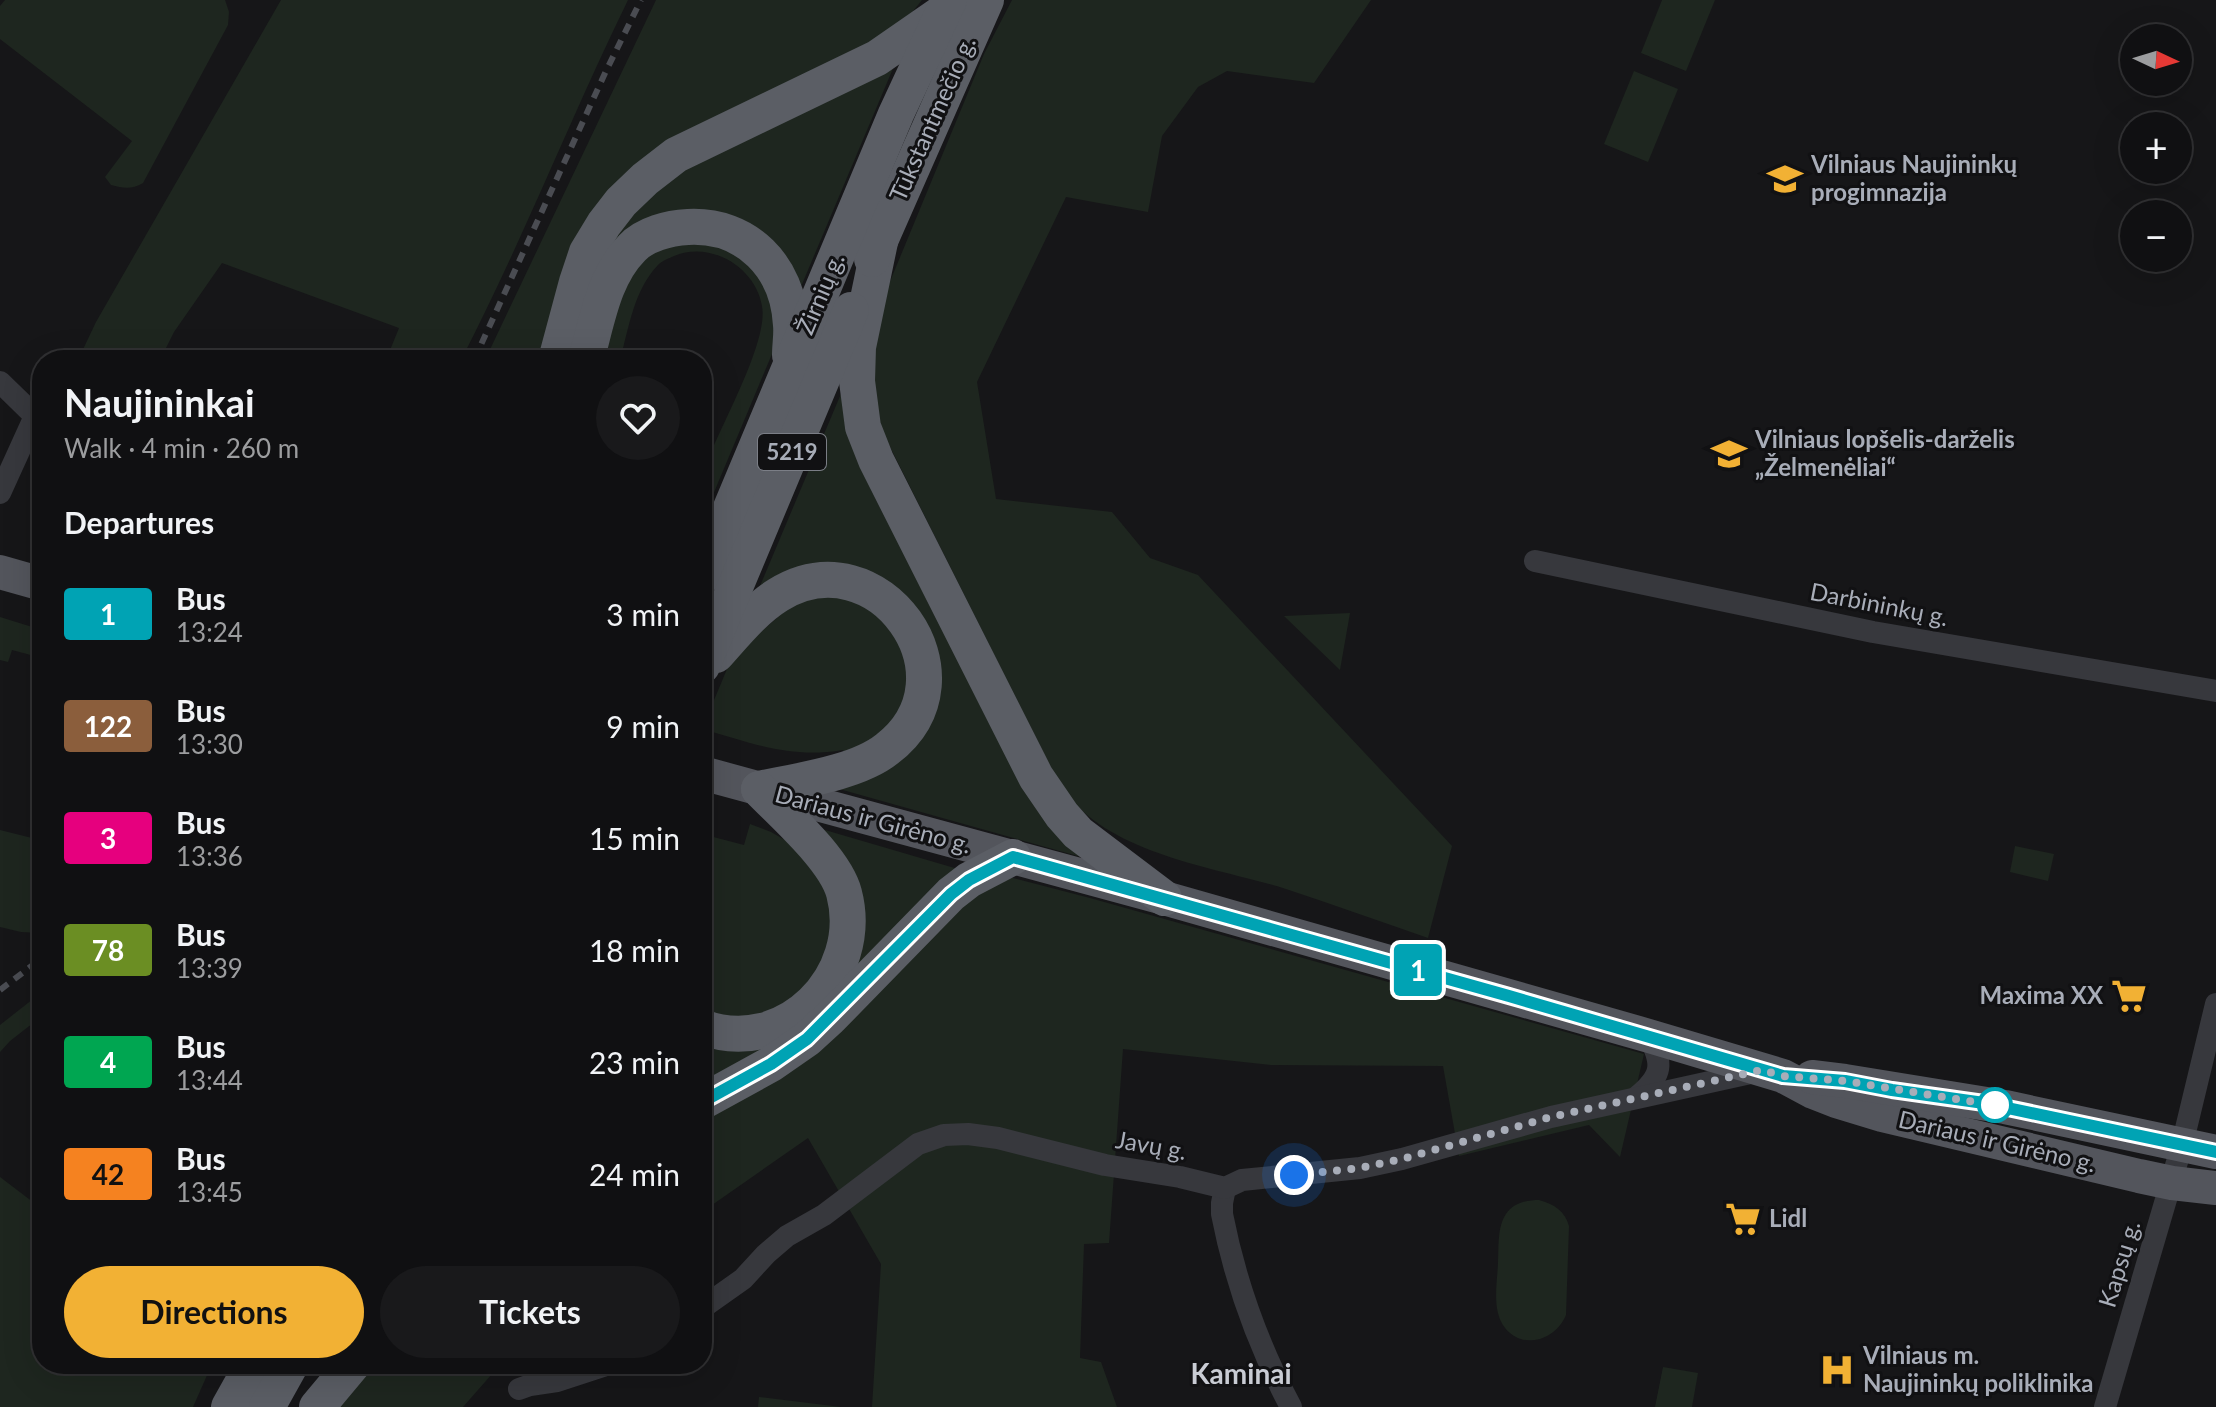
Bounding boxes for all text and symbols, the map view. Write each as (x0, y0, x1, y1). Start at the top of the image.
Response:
north arrow (2120, 24, 2192, 96)
map controls (2120, 24, 2192, 272)
street label: Tūkstantmečio g. (882, 31, 981, 205)
button: + (2120, 112, 2192, 184)
place label: Vilniaus Naujininkų progimnazija (1810, 149, 2018, 206)
school or university icon: Vilniaus Naujininkų progimnazija (1766, 160, 1804, 198)
button: − (2120, 200, 2192, 272)
street label: Žirnių g. (790, 248, 850, 339)
button: heart (596, 376, 680, 460)
text: Naujininkai (64, 379, 255, 425)
place label: Vilniaus lopšelis-darželis „Želmenėliai“ (1754, 424, 2015, 481)
text: Walk · 4 min · 260 m (64, 432, 299, 464)
road number: 5219 (758, 434, 826, 470)
school or university icon: Vilniaus lopšelis-darželis „Želmenėliai“ (1710, 435, 1748, 473)
text: Departures (64, 504, 214, 540)
street label: Darbininkų g. (1808, 576, 1951, 631)
text: Bus (176, 580, 226, 616)
text: 3 min (606, 596, 680, 632)
text: 1 (100, 597, 116, 631)
text: 13:24 (176, 616, 243, 648)
text: Bus (176, 692, 226, 728)
text: 9 min (606, 708, 680, 744)
text: 122 (84, 709, 132, 743)
text: 13:30 (176, 728, 243, 760)
street label: Dariaus ir Girėno g. (772, 778, 975, 859)
text: Bus (176, 804, 226, 840)
text: 15 min (589, 820, 680, 856)
text: 3 (100, 821, 116, 855)
text: 13:36 (176, 840, 243, 872)
text: Bus (176, 916, 226, 952)
text: 18 min (589, 932, 680, 968)
text: 78 (92, 933, 124, 967)
line badge: 1 (1392, 944, 1444, 996)
text: 13:39 (176, 952, 243, 984)
text: 1 (1410, 953, 1426, 987)
supermarket icon: Maxima XX (2110, 977, 2148, 1015)
place label: Maxima XX (1980, 980, 2104, 1009)
text: Bus (176, 1028, 226, 1064)
text: 23 min (589, 1044, 680, 1080)
text: 4 (100, 1045, 116, 1079)
text: 13:44 (176, 1064, 243, 1096)
unlabelled marker (1978, 1088, 2012, 1122)
street label: Dariaus ir Girėno g. (1896, 1104, 2099, 1177)
street label: Javų g. (1114, 1124, 1189, 1165)
text: Bus (176, 1140, 226, 1176)
your location (1274, 1155, 1314, 1195)
text: 24 min (589, 1156, 680, 1192)
text: 42 (92, 1157, 124, 1191)
text: 13:45 (176, 1176, 243, 1208)
supermarket icon: Lidl (1724, 1200, 1762, 1238)
place label: Lidl (1769, 1203, 1807, 1232)
street label: Kapsų g. (2092, 1217, 2145, 1310)
button: Directions (64, 1266, 364, 1358)
button: Tickets (380, 1266, 680, 1358)
place label: Vilniaus m. Naujininkų poliklinika (1862, 1340, 2093, 1397)
hospital icon: Vilniaus m. Naujininkų poliklinika (1818, 1351, 1856, 1389)
district label: Kaminai (1190, 1356, 1292, 1390)

